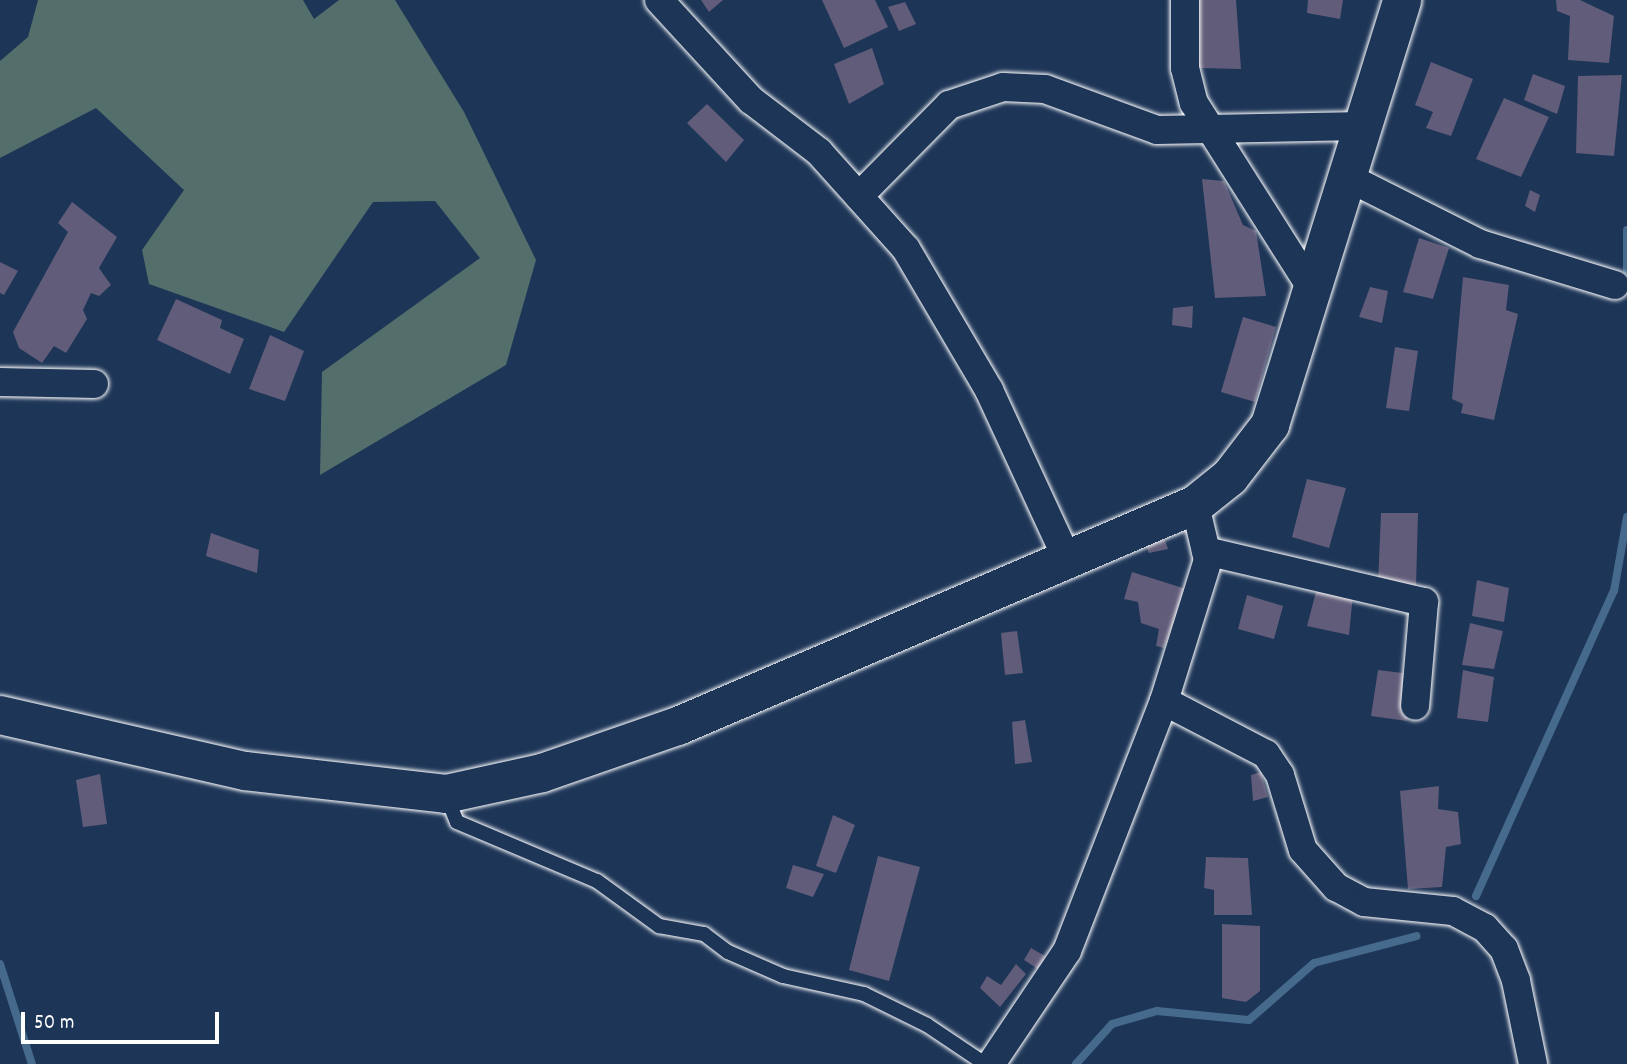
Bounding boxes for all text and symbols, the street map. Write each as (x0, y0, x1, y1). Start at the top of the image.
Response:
scale bar (24, 998, 222, 1042)
text: 50 m (34, 1009, 74, 1039)

